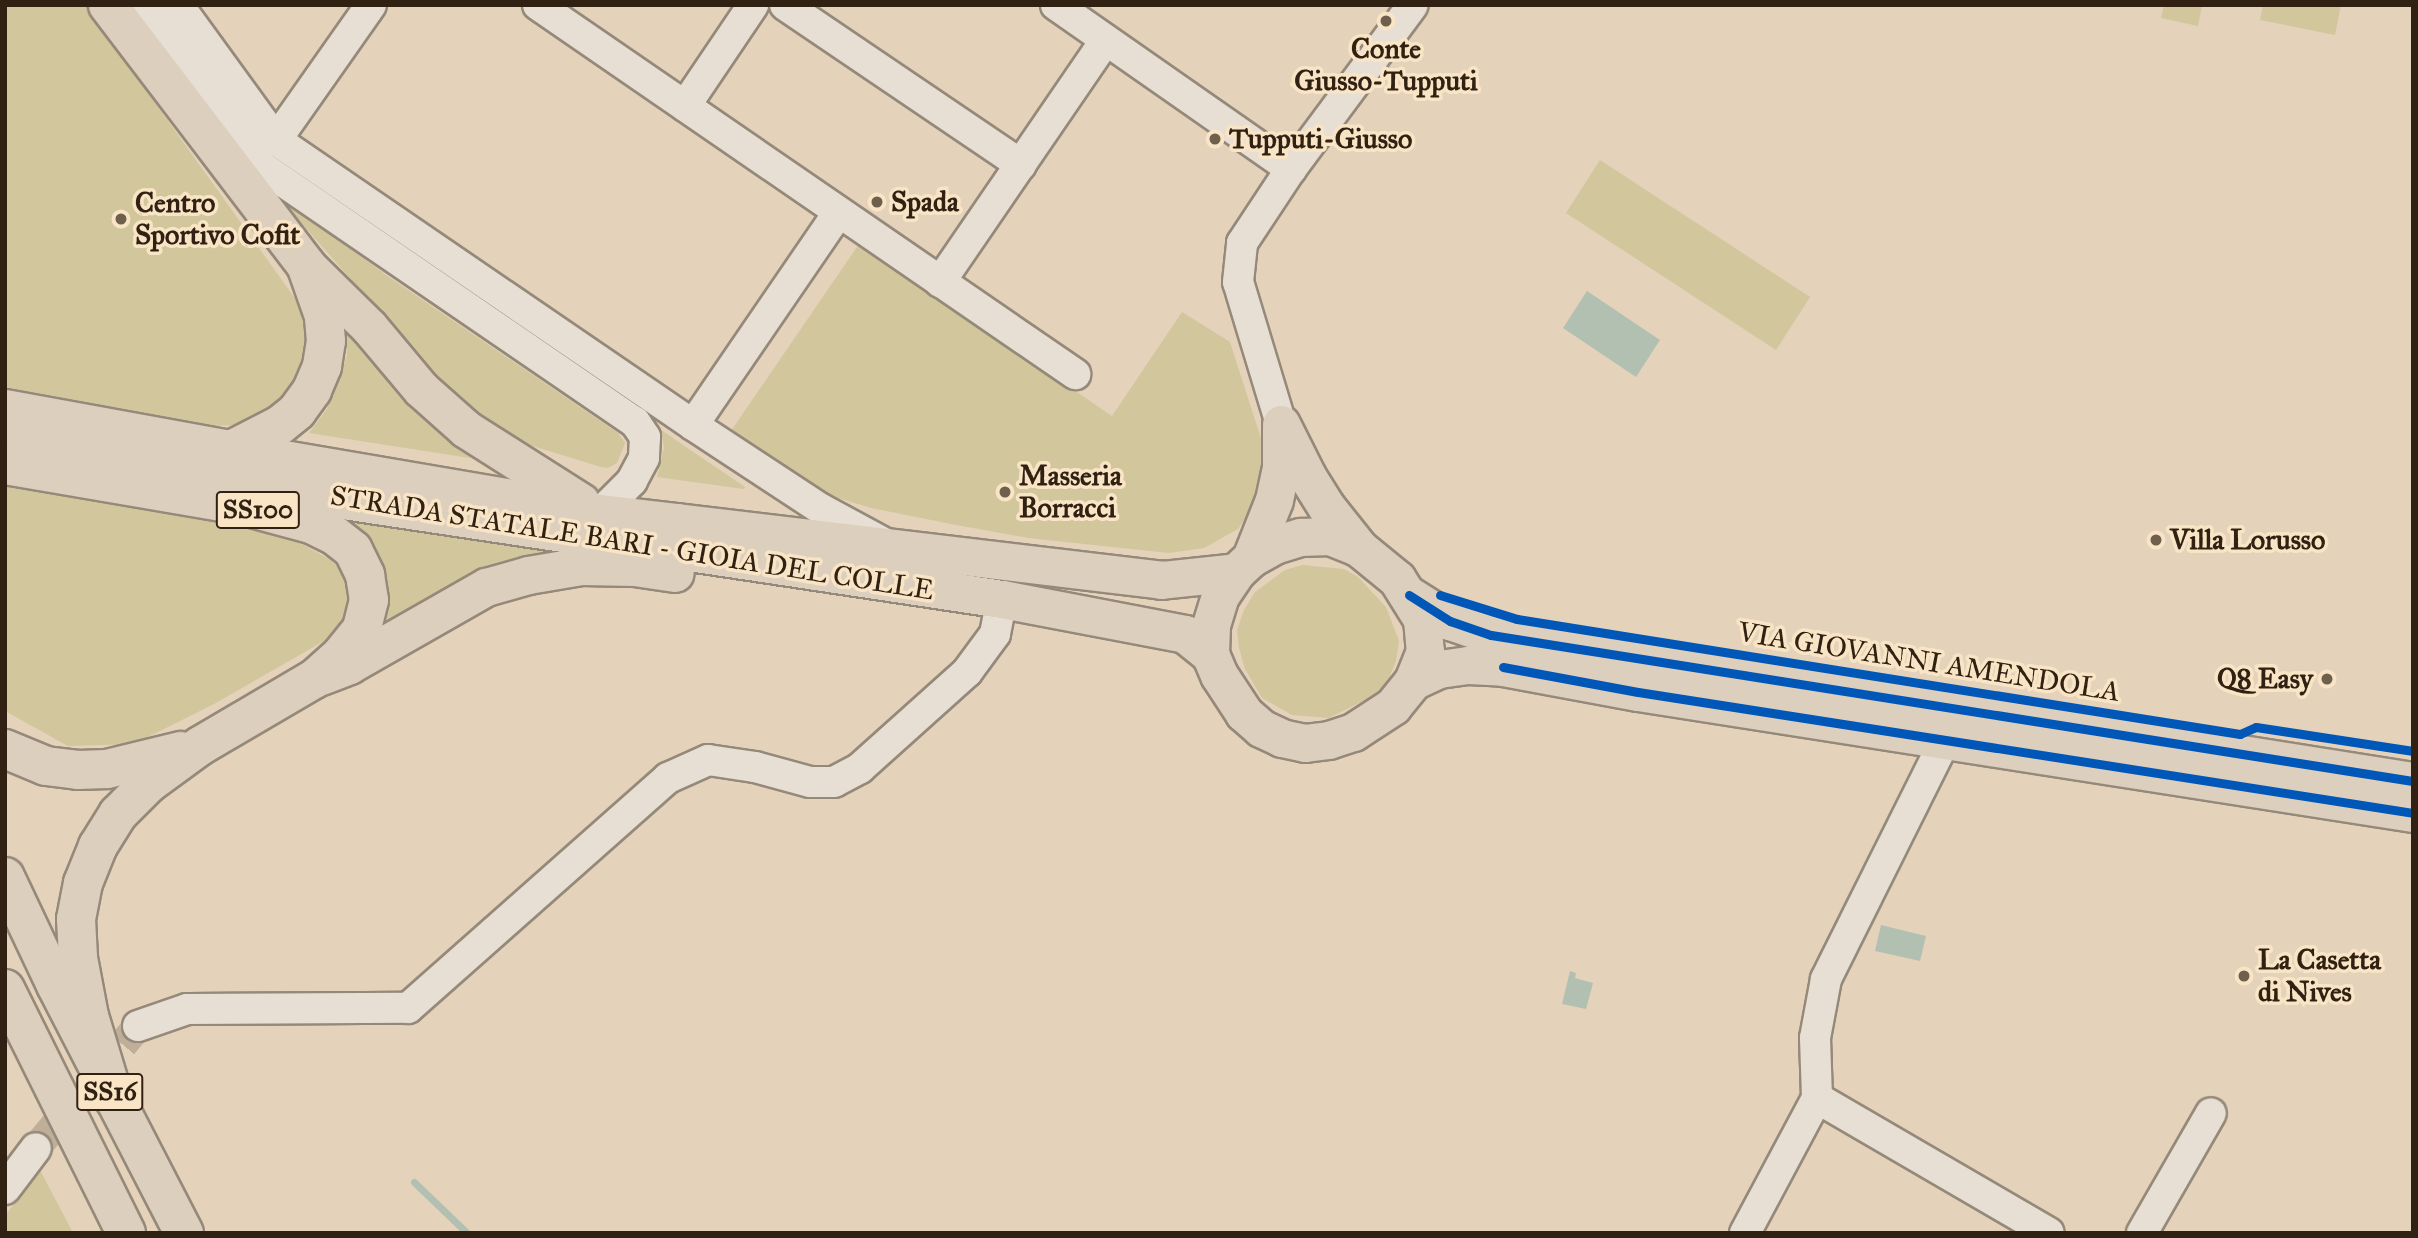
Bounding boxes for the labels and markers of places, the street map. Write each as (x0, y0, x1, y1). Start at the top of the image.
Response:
marker: Conte Giusso-Tupputi (1378, 13, 1394, 29)
place label: Conte Giusso-Tupputi (1294, 32, 1478, 98)
place label: Tupputi-Giusso (1229, 122, 1412, 156)
marker: Tupputi-Giusso (1207, 131, 1223, 147)
place label: Spada (891, 185, 959, 219)
place label: Centro Sportivo Cofit (135, 186, 300, 252)
marker: Spada (869, 194, 885, 210)
marker: Centro Sportivo Cofit (113, 211, 129, 227)
place label: Masseria Borracci (1019, 459, 1122, 525)
marker: Masseria Borracci (997, 484, 1013, 500)
place label: Villa Lorusso (2170, 523, 2325, 557)
marker: Villa Lorusso (2148, 532, 2164, 548)
place label: Q8 Easy (2217, 662, 2313, 696)
marker: Q8 Easy (2319, 671, 2335, 687)
place label: La Casetta di Nives (2258, 943, 2381, 1009)
marker: La Casetta di Nives (2236, 968, 2252, 984)

